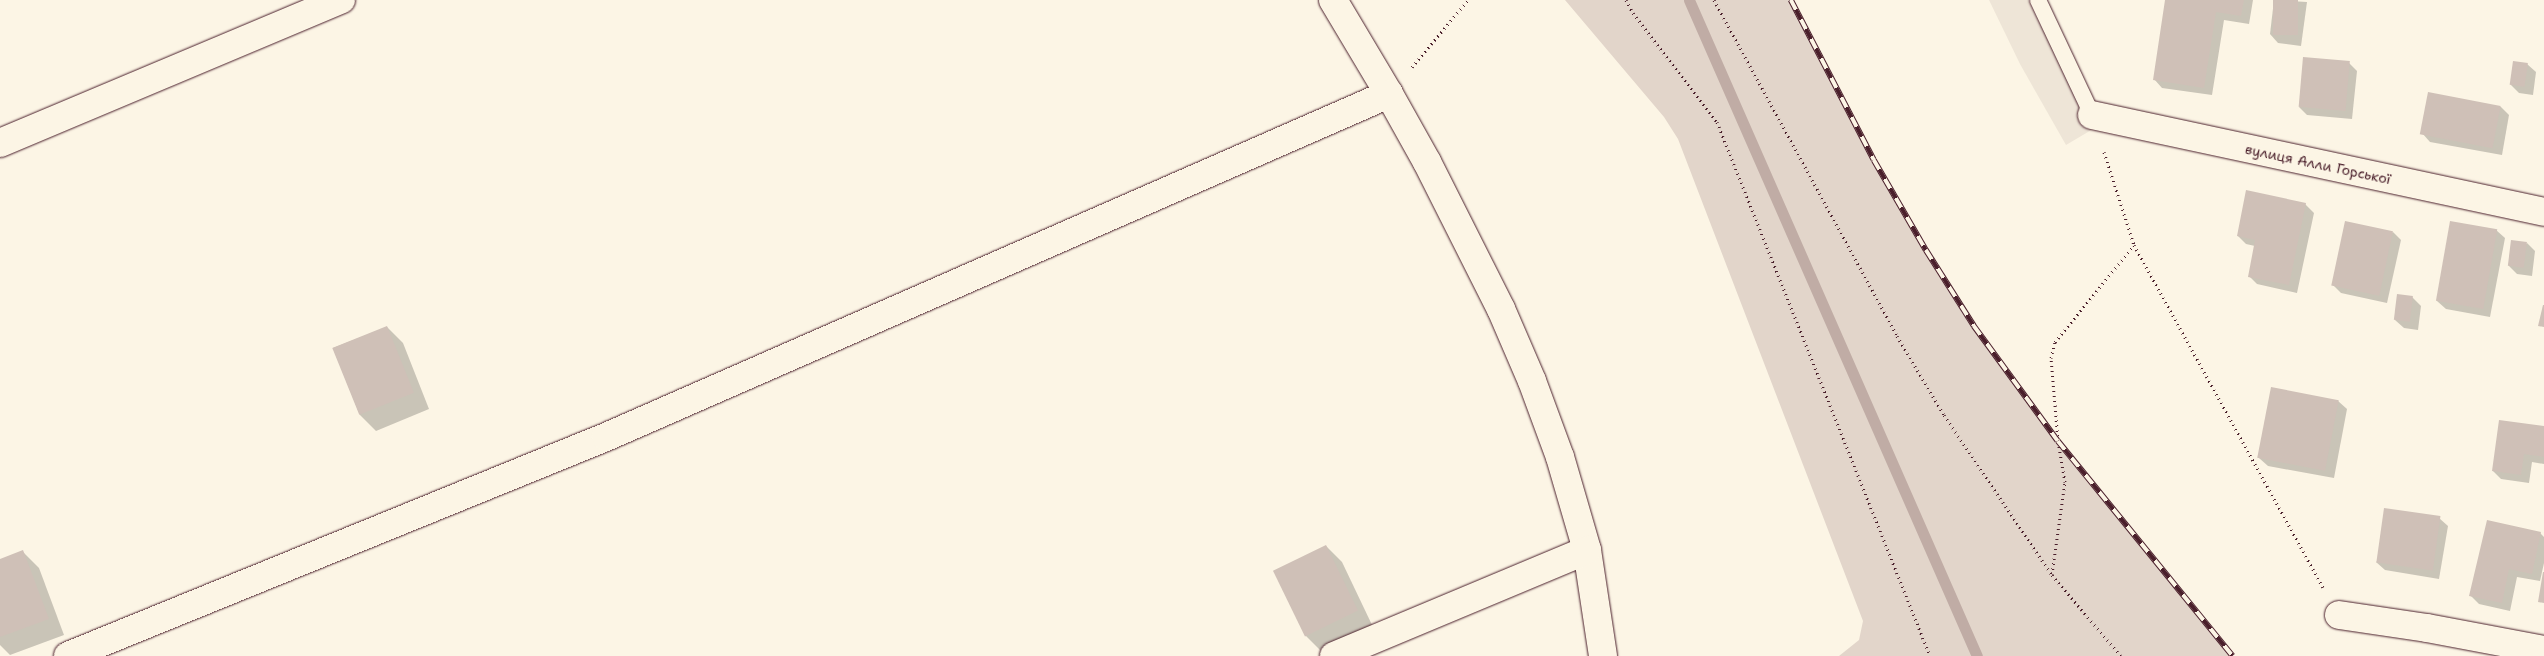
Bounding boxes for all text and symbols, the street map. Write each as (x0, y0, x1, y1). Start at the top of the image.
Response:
street label: вулиця Алли Горської (2244, 140, 2392, 188)

